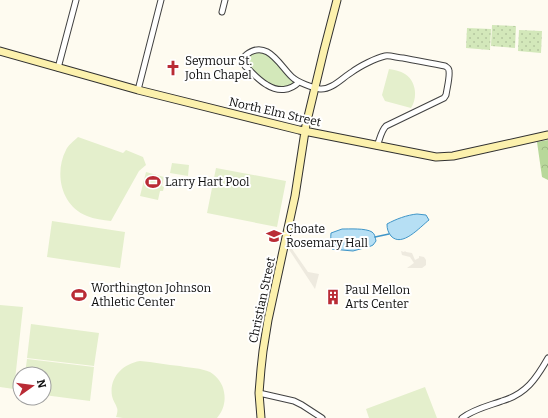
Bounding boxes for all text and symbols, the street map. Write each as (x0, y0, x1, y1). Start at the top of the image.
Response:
place label: Seymour St. John Chapel (184, 54, 252, 82)
church icon: Seymour St. John Chapel (164, 59, 182, 77)
street label: North Elm Street (228, 95, 323, 130)
sports icon: Larry Hart Pool (144, 173, 162, 191)
place label: Larry Hart Pool (165, 175, 250, 189)
place label: Choate Rosemary Hall (286, 222, 368, 250)
school or university icon: Choate Rosemary Hall (265, 227, 283, 245)
street label: Christian Street (246, 255, 278, 344)
place label: Worthington Johnson Athletic Center (91, 281, 212, 309)
place label: Paul Mellon Arts Center (345, 283, 411, 311)
sports icon: Worthington Johnson Athletic Center (70, 286, 88, 304)
building icon: Paul Mellon Arts Center (324, 288, 342, 306)
north arrow (12, 366, 52, 406)
text: N (34, 378, 49, 390)

